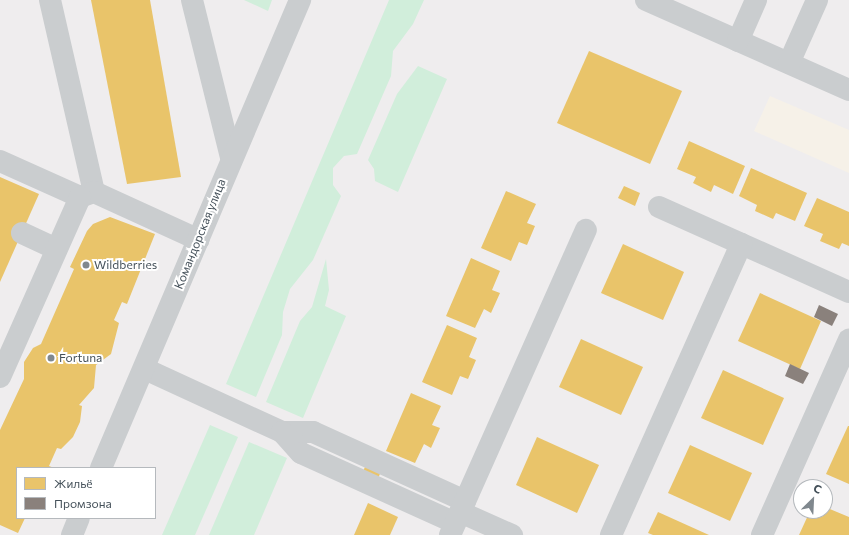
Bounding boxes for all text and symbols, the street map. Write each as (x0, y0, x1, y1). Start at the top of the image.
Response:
street label: Командорская улица (171, 177, 229, 291)
place label: Wildberries (94, 258, 157, 272)
marker: Wildberries (81, 260, 91, 270)
place label: Fortuna (59, 351, 102, 365)
marker: Fortuna (46, 353, 56, 363)
legend (16, 467, 156, 519)
text: Жильё (54, 476, 93, 490)
north arrow (793, 479, 833, 519)
text: С (812, 481, 824, 496)
text: Промзона (54, 496, 112, 510)

